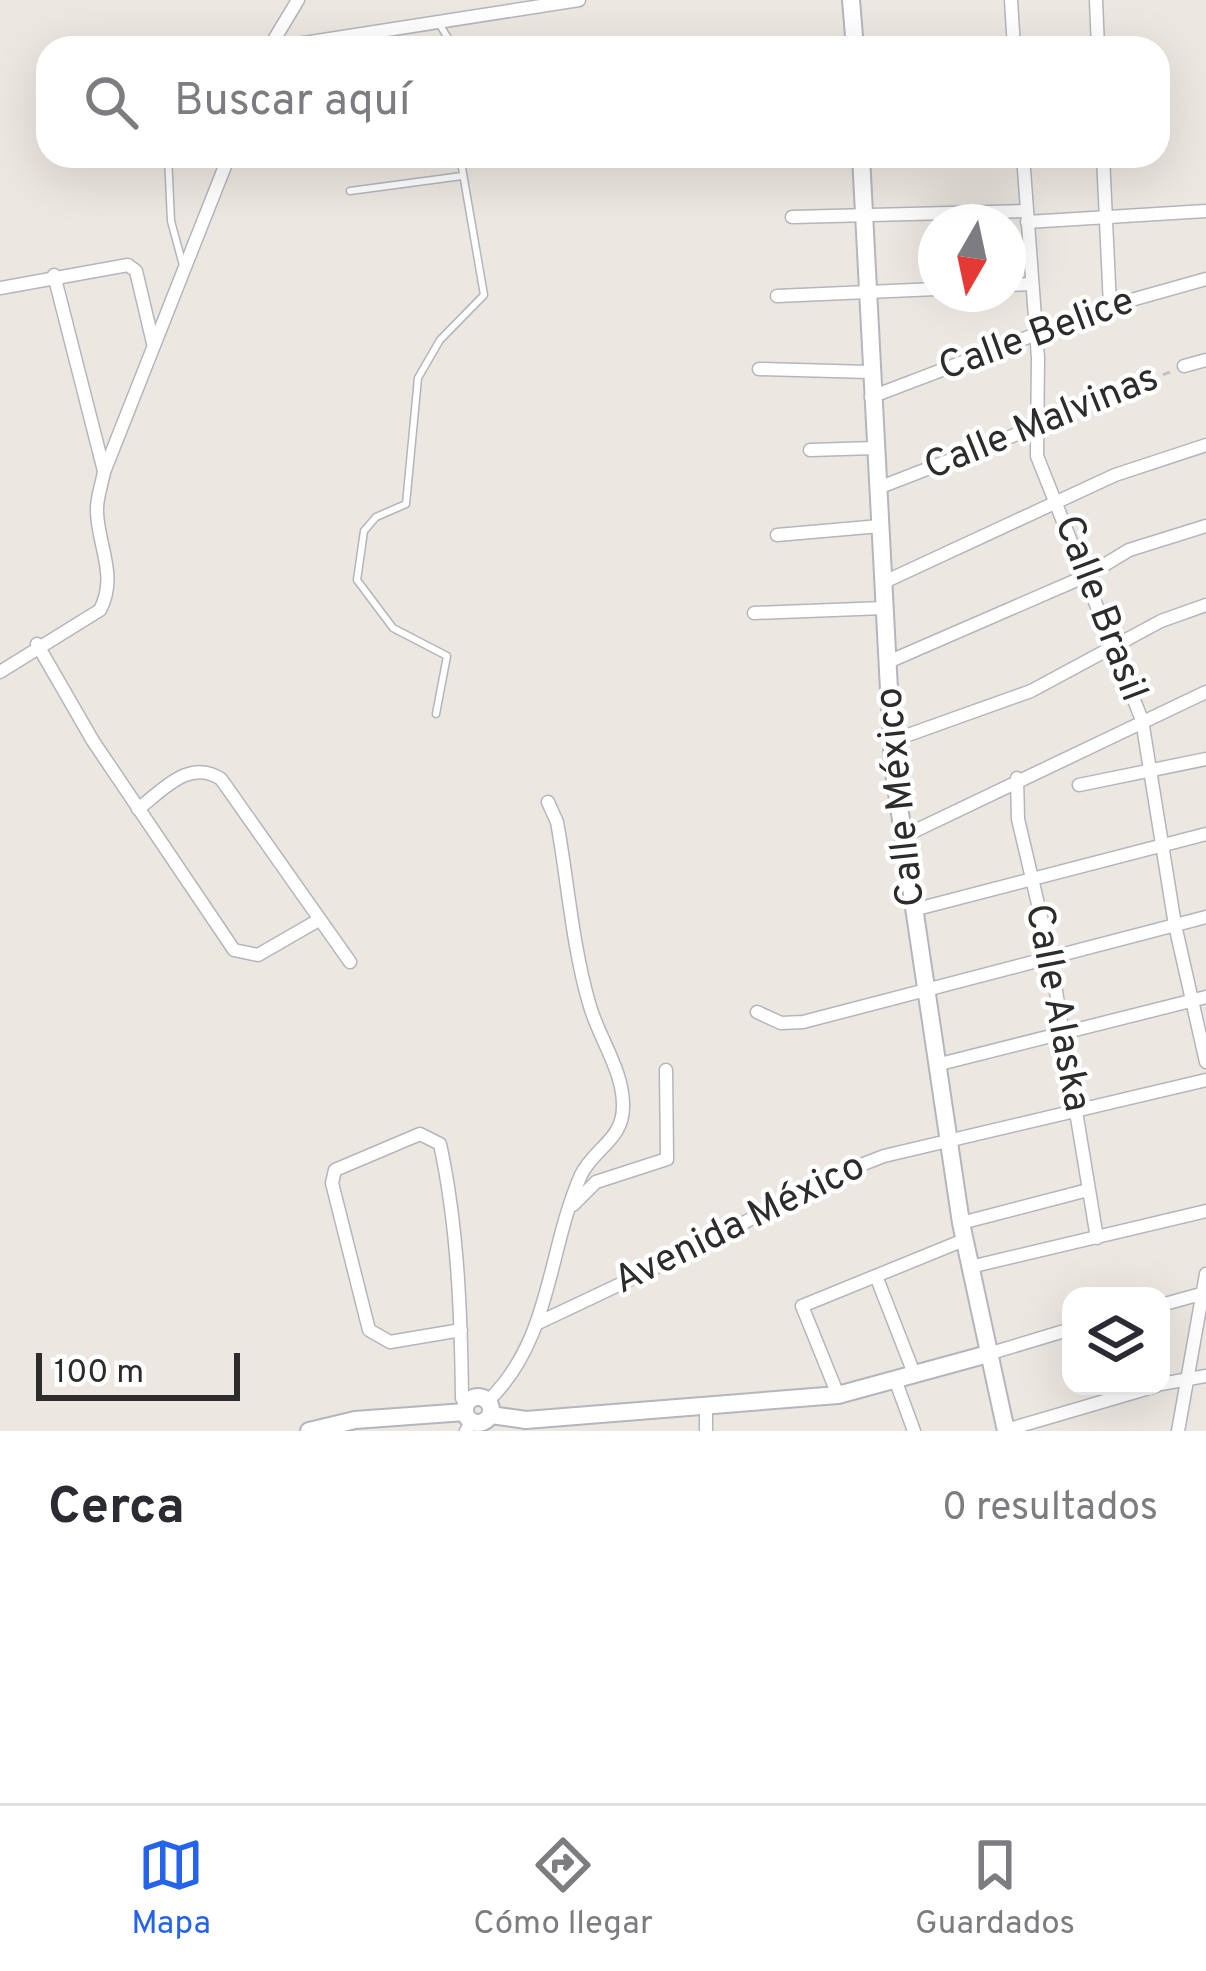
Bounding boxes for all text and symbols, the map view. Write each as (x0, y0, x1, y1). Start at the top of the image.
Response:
search box (36, 36, 1170, 168)
icon: search (78, 69, 144, 135)
text: Buscar aquí (174, 74, 410, 131)
north arrow (918, 204, 1026, 312)
street label: Calle Belice (933, 278, 1141, 394)
street label: Calle Malvinas (918, 355, 1166, 493)
street label: Calle Brasil (1041, 509, 1157, 709)
street label: Calle México (866, 685, 938, 909)
street label: Calle Alaska (1012, 900, 1100, 1116)
street label: Avenida México (606, 1143, 874, 1307)
map controls (1062, 1287, 1170, 1395)
button: layers (1062, 1287, 1170, 1395)
scale bar (36, 1347, 240, 1400)
text: 100 m (54, 1353, 144, 1395)
text: Cerca (48, 1477, 185, 1542)
text: 0 resultados (942, 1485, 1158, 1534)
tab: Mapa (131, 1832, 211, 1946)
tab: Cómo llegar (473, 1832, 653, 1946)
tab: Guardados (915, 1832, 1075, 1946)

